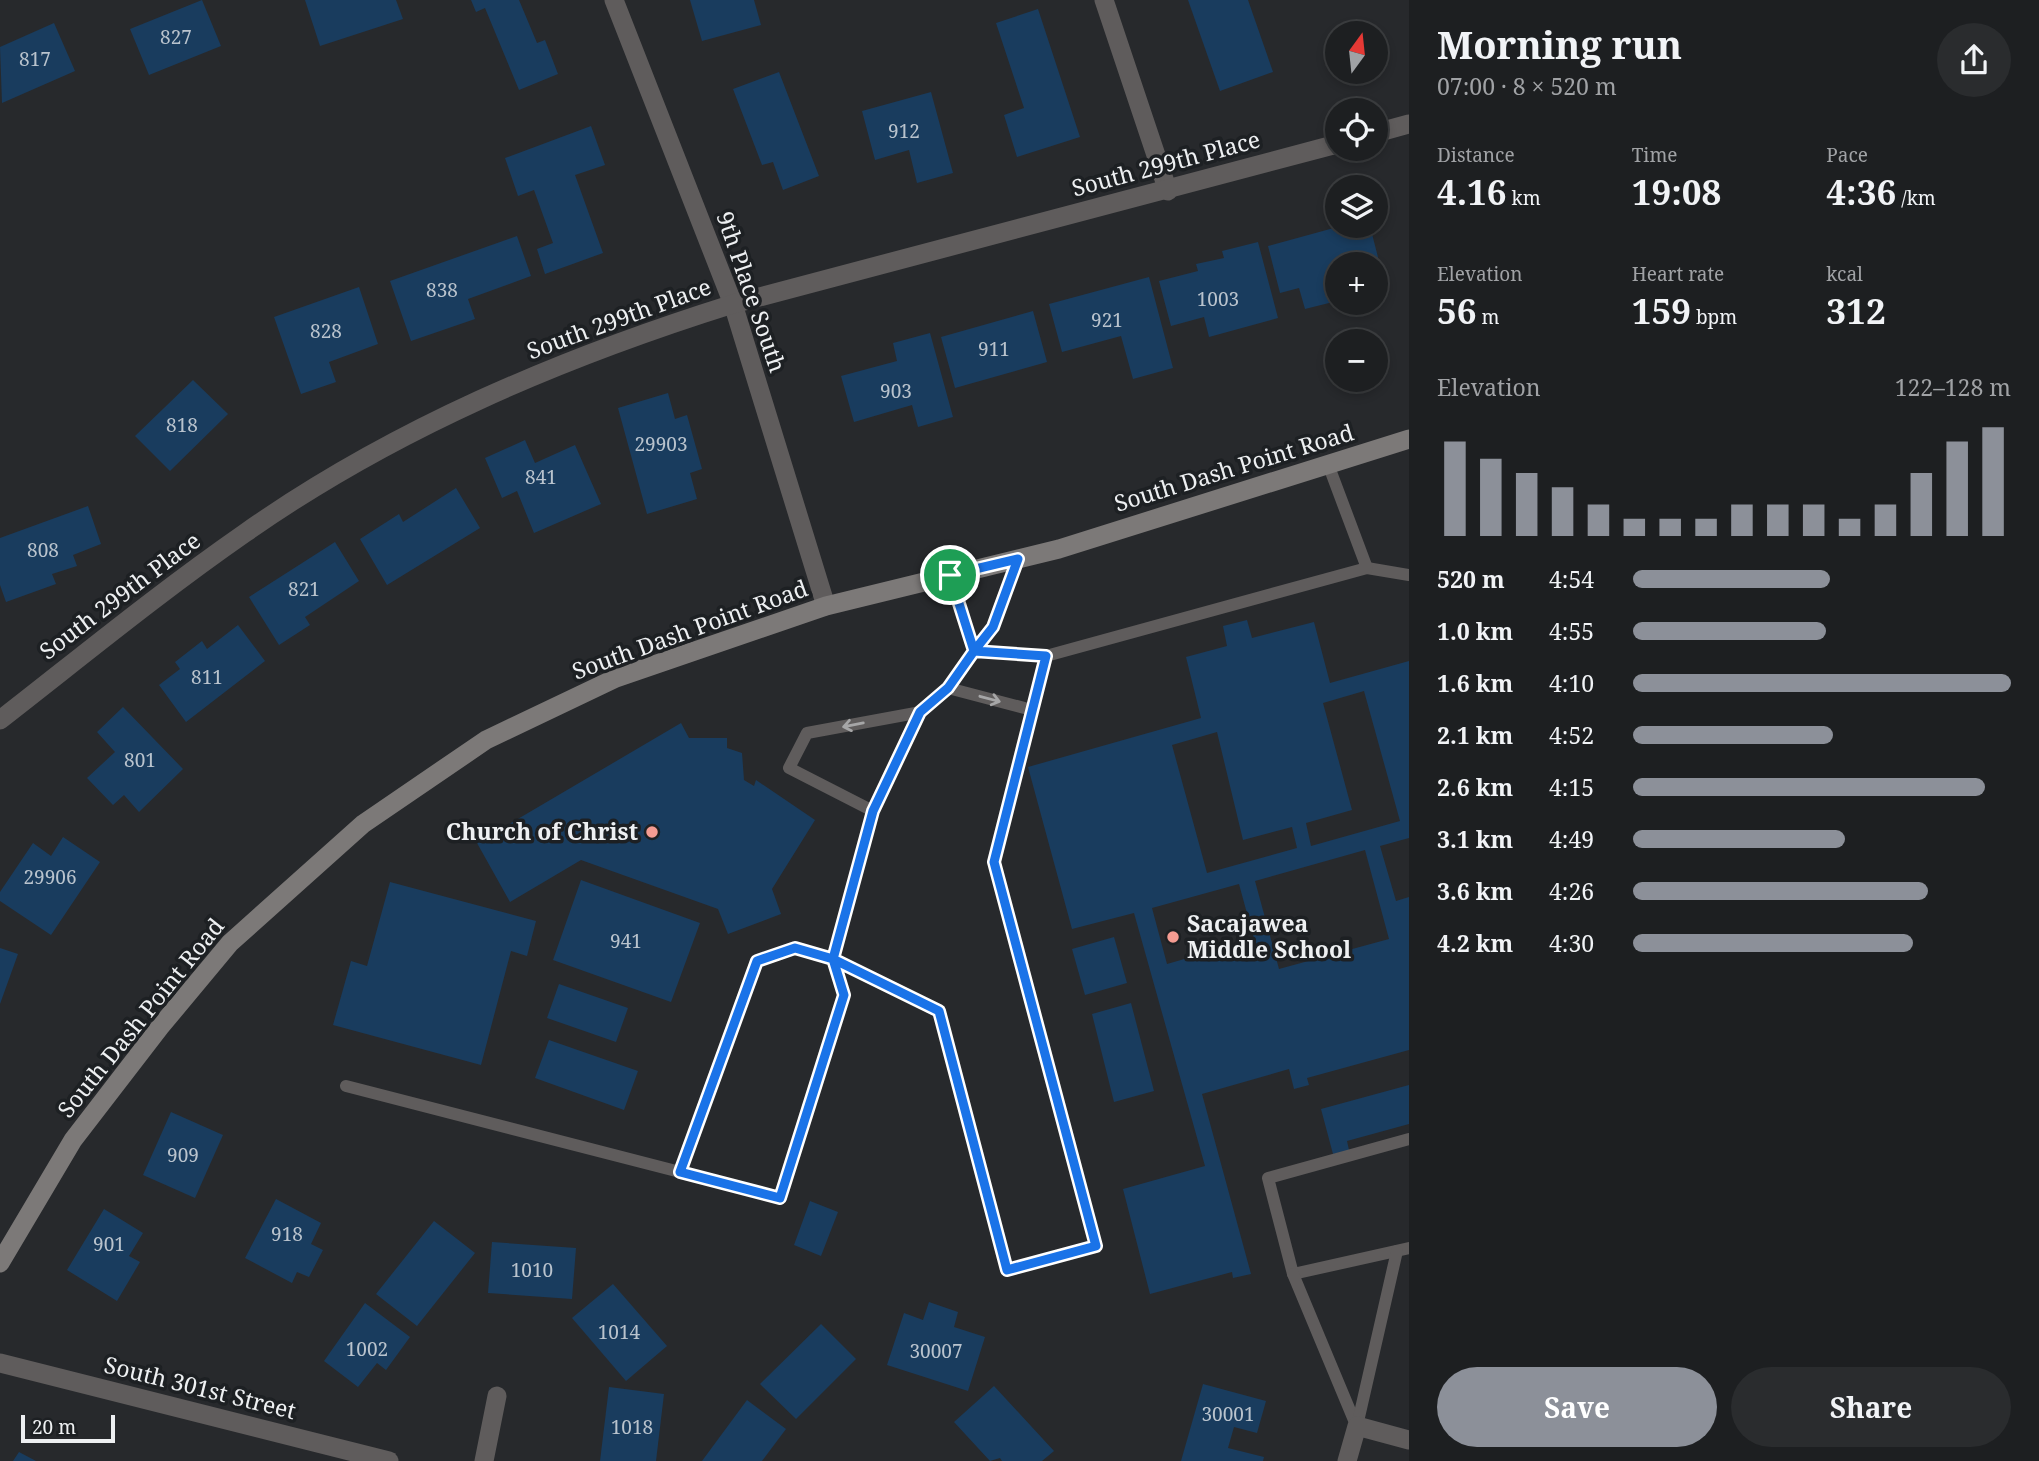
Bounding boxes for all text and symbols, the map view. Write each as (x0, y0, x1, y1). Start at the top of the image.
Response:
text: Morning run (1437, 18, 1682, 70)
north arrow (1325, 21, 1388, 84)
map controls (1325, 21, 1388, 392)
button: share (1937, 23, 2011, 97)
house number: 827 (160, 24, 192, 50)
house number: 817 (19, 46, 51, 72)
text: 07:00 · 8 × 520 m (1437, 70, 1617, 102)
button: locate (1325, 98, 1388, 161)
house number: 912 (888, 118, 920, 144)
street label: South 299th Place (1068, 122, 1264, 204)
text: Distance (1437, 142, 1515, 168)
text: Time (1632, 142, 1678, 168)
text: Pace (1826, 142, 1868, 168)
text: 4.16 (1437, 168, 1507, 215)
text: 19:08 (1632, 168, 1721, 215)
text: 4:36 (1826, 168, 1896, 215)
button: layers (1325, 175, 1388, 238)
text: km (1507, 185, 1541, 211)
text: /km (1896, 185, 1936, 211)
street label: 9th Place South (709, 207, 794, 376)
button: + (1325, 252, 1388, 315)
text: Elevation (1437, 261, 1523, 287)
text: Heart rate (1632, 261, 1724, 287)
text: kcal (1826, 261, 1863, 287)
street label: South 299th Place (522, 270, 715, 366)
house number: 838 (426, 277, 458, 303)
house number: 1003 (1197, 286, 1239, 312)
text: 56 (1437, 287, 1477, 334)
text: 159 (1632, 287, 1691, 334)
text: 312 (1826, 287, 1886, 334)
text: m (1477, 304, 1499, 330)
text: bpm (1691, 304, 1737, 330)
house number: 921 (1091, 307, 1123, 333)
house number: 828 (310, 318, 342, 344)
button: − (1325, 329, 1388, 392)
house number: 911 (978, 336, 1010, 362)
text: Elevation (1437, 371, 1541, 403)
text: 122–128 m (1895, 371, 2011, 403)
house number: 903 (880, 378, 912, 404)
house number: 818 (166, 412, 198, 438)
street label: South Dash Point Road (1110, 415, 1357, 519)
house number: 29903 (634, 431, 688, 457)
house number: 841 (525, 464, 557, 490)
street label: South 299th Place (32, 524, 206, 666)
house number: 808 (27, 537, 59, 563)
pin (920, 545, 980, 605)
icon: arrive (931, 556, 969, 594)
text: 520 m (1437, 563, 1505, 595)
text: 4:54 (1549, 563, 1594, 595)
street label: South Dash Point Road (567, 572, 812, 687)
house number: 821 (288, 576, 320, 602)
text: 1.0 km (1437, 615, 1513, 647)
text: 4:55 (1549, 615, 1594, 647)
house number: 811 (191, 664, 223, 690)
text: 1.6 km (1437, 667, 1513, 699)
text: 4:10 (1549, 667, 1594, 699)
one-way arrow (978, 693, 1001, 706)
one-way arrow (842, 718, 865, 732)
text: 2.1 km (1437, 719, 1513, 751)
text: 4:52 (1549, 719, 1594, 751)
house number: 801 (124, 747, 156, 773)
text: 2.6 km (1437, 771, 1513, 803)
text: 4:15 (1549, 771, 1594, 803)
place label: Church of Christ (446, 815, 638, 847)
text: 3.1 km (1437, 823, 1513, 855)
text: 4:49 (1549, 823, 1594, 855)
marker: Church of Christ (644, 824, 660, 840)
house number: 29906 (23, 864, 77, 890)
text: 3.6 km (1437, 875, 1513, 907)
text: 4:26 (1549, 875, 1594, 907)
place label: Sacajawea Middle School (1187, 907, 1351, 965)
street label: South Dash Point Road (50, 911, 231, 1124)
text: 4.2 km (1437, 927, 1513, 959)
text: 4:30 (1549, 927, 1594, 959)
house number: 941 (610, 928, 642, 954)
marker: Sacajawea Middle School (1165, 929, 1181, 945)
house number: 909 (167, 1142, 199, 1168)
house number: 918 (271, 1221, 303, 1247)
house number: 901 (93, 1231, 125, 1257)
house number: 1010 (511, 1257, 553, 1283)
house number: 1014 (598, 1319, 641, 1345)
house number: 1002 (346, 1336, 388, 1362)
house number: 30007 (909, 1338, 963, 1364)
street label: South 301st Street (101, 1348, 299, 1426)
button: Save (1437, 1367, 1717, 1447)
button: Share (1731, 1367, 2011, 1447)
house number: 30001 (1201, 1401, 1255, 1427)
scale bar (21, 1412, 116, 1444)
text: 20 m (32, 1414, 76, 1440)
house number: 1018 (611, 1414, 653, 1440)

